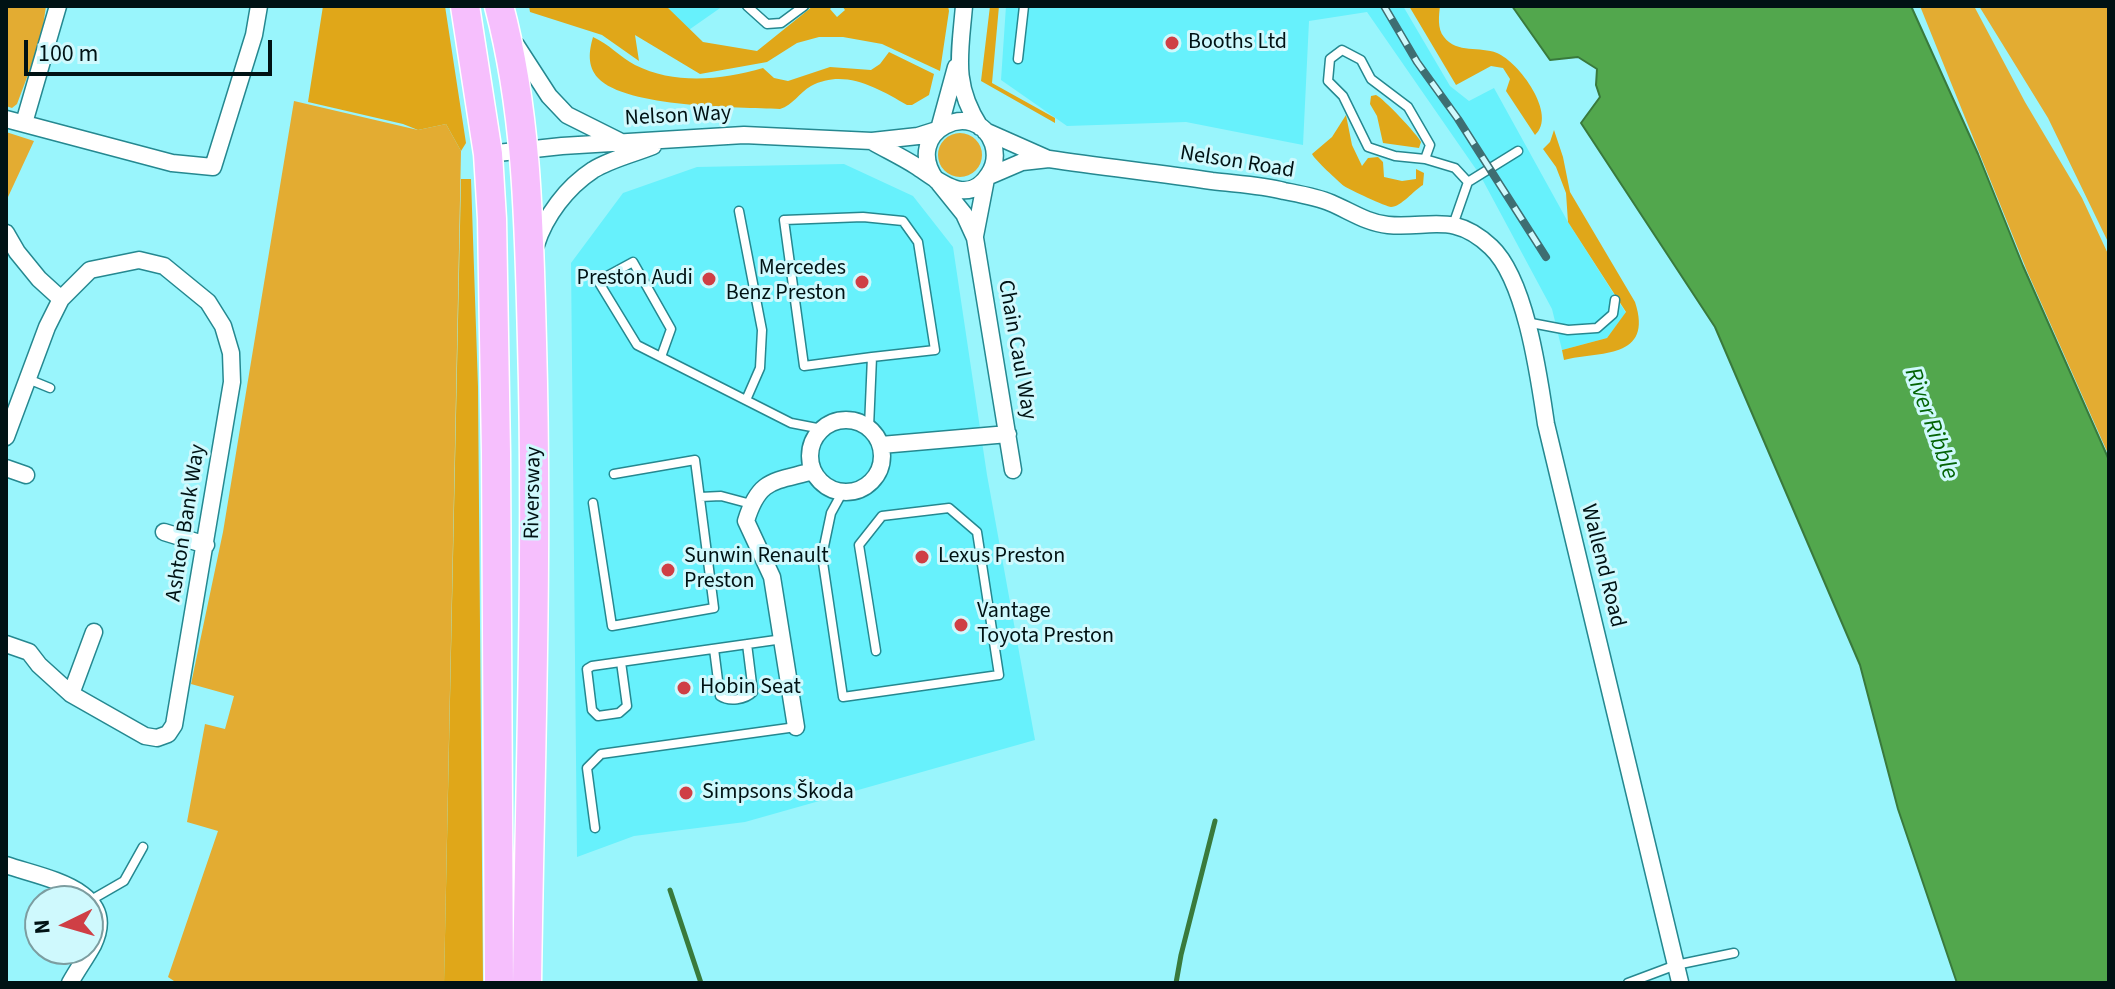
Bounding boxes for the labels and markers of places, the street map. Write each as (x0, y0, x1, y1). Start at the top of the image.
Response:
place label: Booths Ltd (1188, 30, 1287, 56)
marker: Booths Ltd (1163, 34, 1181, 52)
place label: Mercedes Benz Preston (726, 256, 846, 308)
place label: Preston Audi (577, 266, 693, 292)
marker: Preston Audi (700, 270, 718, 288)
marker: Mercedes Benz Preston (853, 273, 871, 291)
place label: Sunwin Renault Preston (684, 544, 829, 596)
place label: Lexus Preston (938, 544, 1065, 570)
marker: Lexus Preston (913, 548, 931, 566)
marker: Sunwin Renault Preston (659, 561, 677, 579)
place label: Vantage Toyota Preston (977, 599, 1114, 650)
marker: Vantage Toyota Preston (952, 616, 970, 634)
place label: Hobin Seat (700, 675, 801, 701)
marker: Hobin Seat (675, 679, 693, 697)
place label: Simpsons Škoda (702, 780, 854, 806)
marker: Simpsons Škoda (677, 784, 695, 802)

